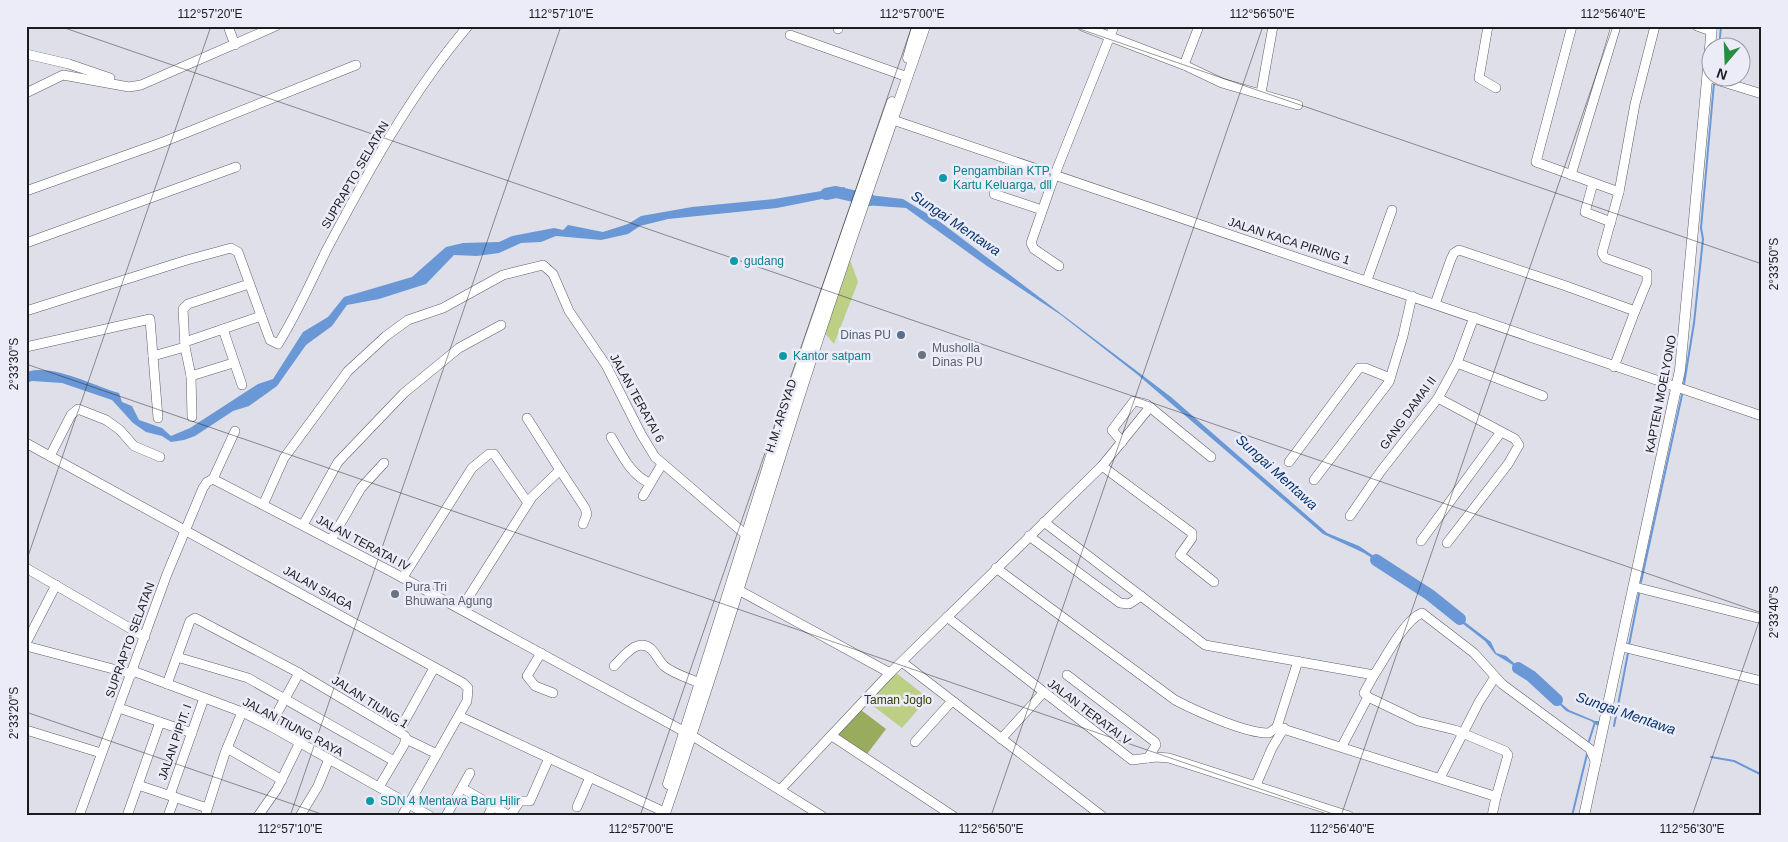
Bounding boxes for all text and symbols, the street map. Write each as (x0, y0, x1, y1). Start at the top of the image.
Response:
text: 112°57'20"E (177, 7, 243, 21)
text: 112°57'10"E (528, 7, 594, 21)
text: 112°57'00"E (879, 7, 945, 21)
text: 112°56'50"E (1229, 7, 1295, 21)
text: 112°56'40"E (1580, 7, 1646, 21)
north arrow (1700, 38, 1750, 88)
text: N (1714, 65, 1729, 84)
street label: SUPRAPTO SELATAN (318, 119, 392, 231)
place label: Pengambilan KTP, Kartu Keluarga, dll (953, 164, 1052, 192)
marker: Pengambilan KTP, Kartu Keluarga, dll (937, 172, 949, 184)
water label: Sungai Mentawa (908, 187, 1004, 259)
street label: JALAN KACA PIRING 1 (1226, 215, 1352, 267)
text: 2°33'50"S (1767, 238, 1781, 290)
place label: gudang (744, 254, 784, 268)
marker: gudang (728, 255, 740, 267)
place label: Dinas PU (840, 328, 891, 342)
marker: Dinas PU (895, 329, 907, 341)
street label: KAPTEN MOELYONO (1643, 334, 1679, 454)
text: 2°33'30"S (7, 338, 21, 390)
place label: Musholla Dinas PU (932, 341, 983, 369)
place label: Kantor satpam (793, 349, 871, 363)
marker: Musholla Dinas PU (916, 349, 928, 361)
marker: Kantor satpam (777, 350, 789, 362)
street label: JALAN TERATAI 6 (607, 351, 667, 445)
street label: GANG DAMAI II (1377, 374, 1439, 452)
street label: H.M. ARSYAD (763, 377, 800, 455)
water label: Sungai Mentawa (1233, 431, 1321, 513)
street label: JALAN TERATAI IV (314, 512, 412, 574)
street label: JALAN SIAGA (281, 563, 355, 613)
street label: SUPRAPTO SELATAN (103, 580, 157, 700)
place label: Pura Tri Bhuwana Agung (405, 580, 492, 608)
text: 2°33'40"S (1767, 586, 1781, 638)
marker: Pura Tri Bhuwana Agung (389, 588, 401, 600)
street label: JALAN TIUNG 1 (329, 673, 411, 731)
street label: JALAN TERATAI V (1045, 676, 1133, 748)
text: 2°33'20"S (7, 687, 21, 739)
water label: Sungai Mentawa (1574, 688, 1678, 738)
park label: Taman Joglo (864, 693, 932, 707)
street label: JALAN TIUNG RAYA (240, 695, 346, 759)
street label: JALAN PIPIT. I (155, 702, 195, 782)
place label: SDN 4 Mentawa Baru Hilir (380, 794, 520, 808)
marker: SDN 4 Mentawa Baru Hilir (364, 795, 376, 807)
text: 112°57'10"E (257, 822, 323, 836)
text: 112°57'00"E (608, 822, 674, 836)
text: 112°56'50"E (958, 822, 1024, 836)
text: 112°56'40"E (1309, 822, 1375, 836)
text: 112°56'30"E (1659, 822, 1725, 836)

